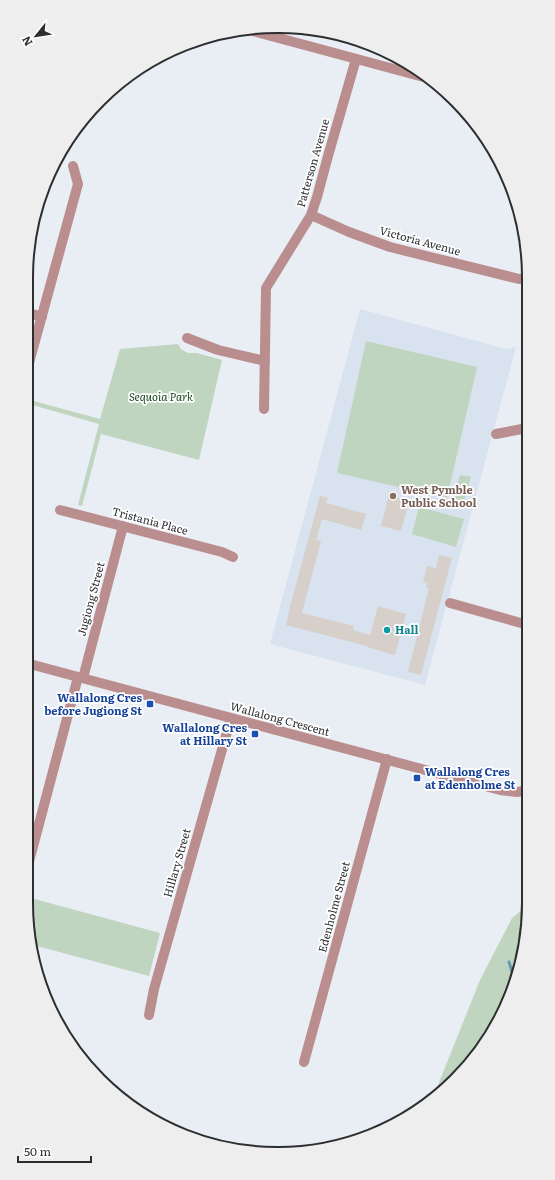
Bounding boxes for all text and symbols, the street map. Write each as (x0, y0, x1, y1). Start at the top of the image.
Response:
north arrow (16, 16, 56, 56)
text: N (17, 34, 36, 49)
street label: Patterson Avenue (292, 116, 332, 209)
street label: Victoria Avenue (378, 222, 463, 259)
park label: Sequoia Park (129, 388, 193, 404)
place label: West Pymble Public School (401, 481, 477, 510)
marker: West Pymble Public School (388, 491, 398, 501)
street label: Tristania Place (110, 502, 190, 538)
street label: Jugiong Street (72, 559, 108, 638)
place label: Hall (395, 621, 419, 637)
marker: Hall (382, 625, 392, 635)
place label: Wallalong Cres before Jugiong St (44, 689, 143, 718)
street label: Wallalong Crescent (229, 697, 332, 739)
marker: Wallalong Cres before Jugiong St (145, 699, 155, 709)
place label: Wallalong Cres at Hillary St (162, 719, 248, 748)
marker: Wallalong Cres at Hillary St (250, 729, 260, 739)
place label: Wallalong Cres at Edenholme St (425, 763, 516, 792)
marker: Wallalong Cres at Edenholme St (412, 773, 422, 783)
street label: Hillary Street (159, 826, 194, 899)
street label: Edenholme Street (313, 859, 353, 954)
scale bar (18, 1138, 91, 1164)
text: 50 m (24, 1142, 51, 1160)

